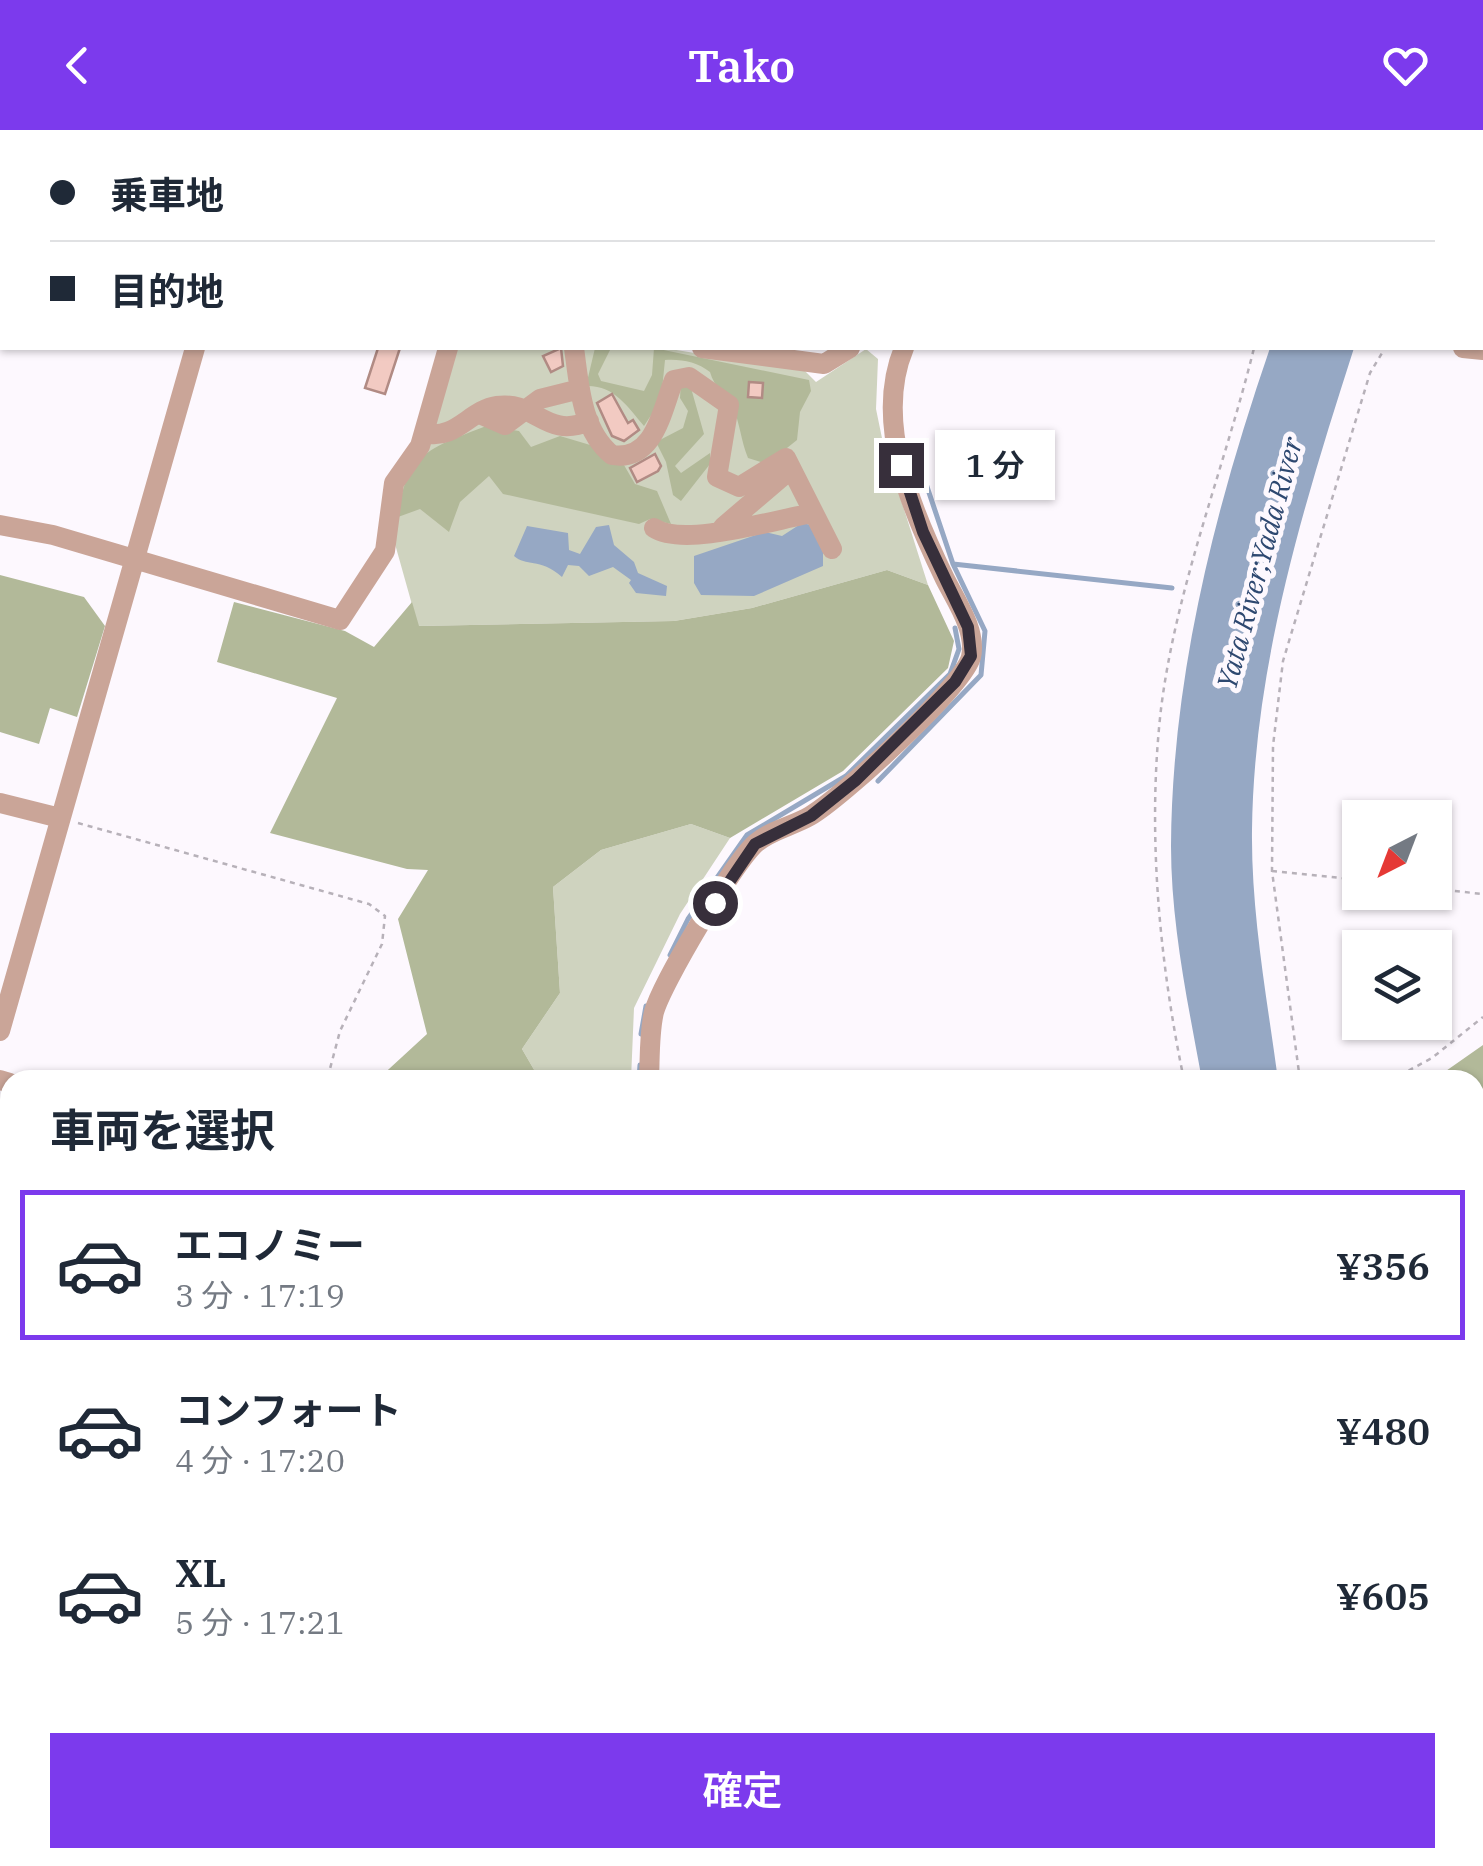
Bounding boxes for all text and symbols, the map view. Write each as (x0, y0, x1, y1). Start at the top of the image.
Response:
text: Tako (688, 36, 795, 94)
icon: back (50, 38, 105, 93)
icon: heart (1378, 38, 1433, 93)
text: 乗車地 (110, 170, 224, 219)
text: 目的地 (110, 266, 224, 315)
callout: 1 分 (936, 430, 1056, 500)
water label: Yata River;Yada River (1208, 432, 1311, 693)
route end (879, 443, 924, 488)
text: 1 分 (966, 444, 1024, 486)
north arrow (1342, 800, 1452, 910)
map controls (1342, 800, 1452, 1040)
route start (693, 881, 738, 926)
button: layers (1342, 930, 1452, 1040)
text: 車両を選択 (50, 1101, 275, 1159)
icon: car (55, 1220, 145, 1310)
text: エコノミー (175, 1220, 365, 1269)
text: ¥356 (1336, 1241, 1430, 1290)
text: 3 分 · 17:19 (175, 1274, 345, 1316)
icon: car (55, 1385, 145, 1475)
text: コンフォート (175, 1385, 402, 1434)
text: ¥480 (1336, 1406, 1430, 1455)
text: 4 分 · 17:20 (175, 1439, 345, 1481)
text: XL (175, 1548, 226, 1597)
icon: car (55, 1550, 145, 1640)
text: ¥605 (1336, 1571, 1430, 1620)
text: 5 分 · 17:21 (175, 1601, 345, 1643)
button: 確定 (50, 1733, 1435, 1848)

